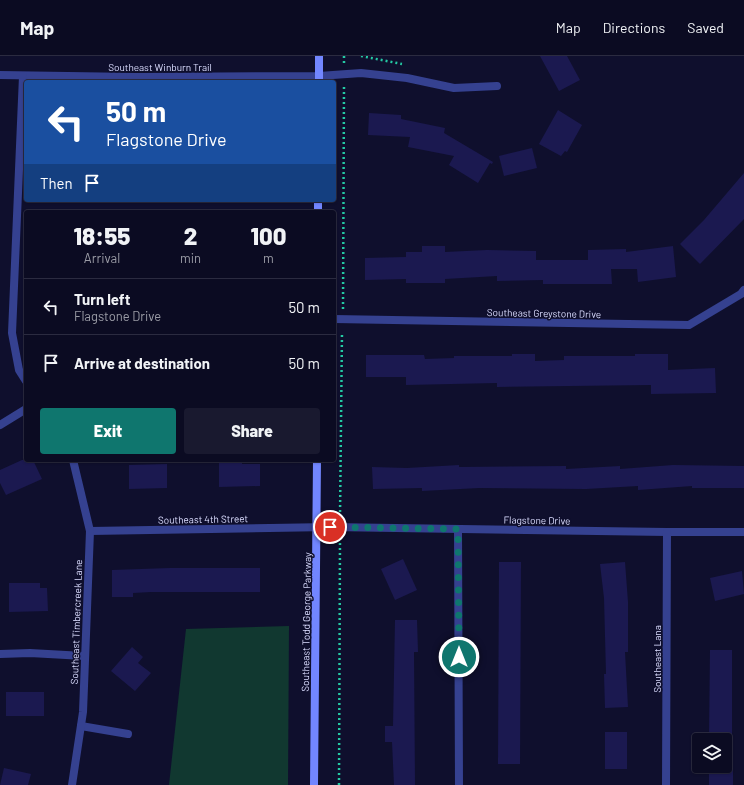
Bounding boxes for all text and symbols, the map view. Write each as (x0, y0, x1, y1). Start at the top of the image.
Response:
text: Map (20, 16, 54, 39)
text: Map (556, 19, 581, 36)
text: Directions (603, 19, 665, 36)
text: Saved (687, 19, 724, 36)
street label: Southeast Winburn Trail (108, 61, 212, 73)
text: 50 m (106, 94, 166, 128)
icon: left (40, 96, 92, 148)
text: Flagstone Drive (106, 128, 227, 150)
icon: arrive (81, 172, 103, 194)
text: Then (40, 174, 73, 192)
text: 18:55 (74, 221, 130, 250)
text: 2 (184, 221, 197, 250)
text: 100 (251, 221, 286, 250)
text: Arrival (84, 250, 120, 266)
text: min (180, 250, 201, 266)
text: m (263, 250, 274, 266)
text: Turn left (74, 290, 130, 308)
icon: left (40, 296, 62, 318)
text: 50 m (288, 298, 320, 316)
street label: Southeast Greystone Drive (487, 306, 601, 320)
text: Flagstone Drive (74, 308, 161, 324)
icon: arrive (40, 352, 62, 374)
text: Arrive at destination (74, 354, 210, 372)
text: 50 m (288, 354, 320, 372)
button: Exit (40, 408, 176, 454)
button: Share (184, 408, 320, 454)
pin (313, 510, 347, 544)
street label: Southeast 4th Street (158, 512, 249, 526)
street label: Flagstone Drive (503, 513, 571, 527)
icon: arrive (319, 516, 341, 538)
street label: Southeast Todd George Parkway (299, 552, 313, 692)
street label: Southeast Timbercreek Lane (68, 559, 84, 685)
street label: Southeast Lana (651, 625, 663, 693)
position arrow (438, 636, 480, 678)
map controls (692, 733, 732, 773)
button: layers (692, 733, 732, 773)

